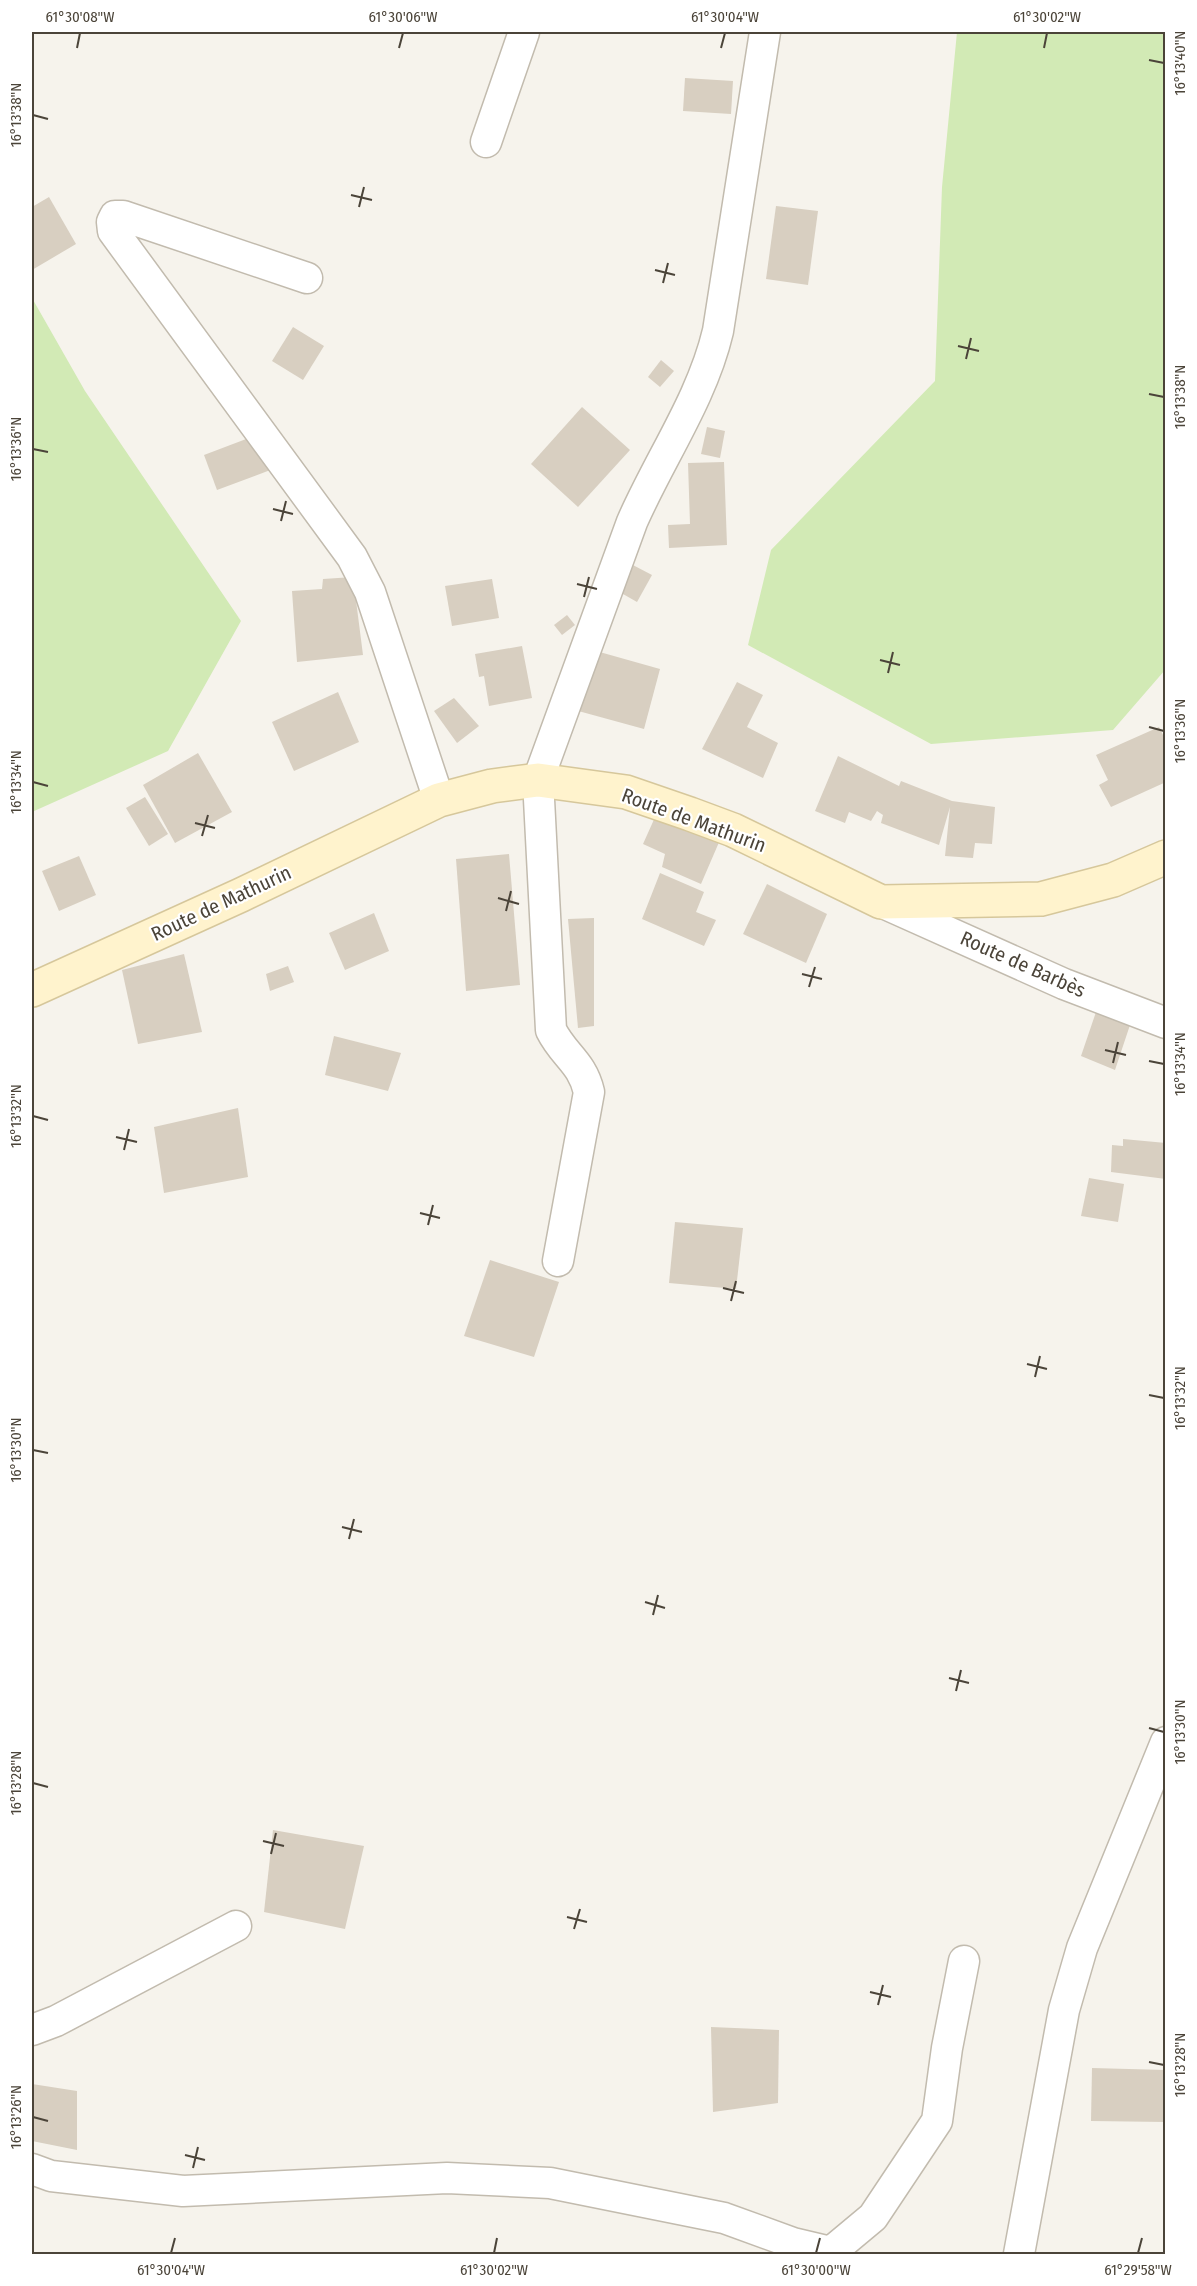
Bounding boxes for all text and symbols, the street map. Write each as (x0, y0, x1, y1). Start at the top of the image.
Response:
text: 61°30'08"W (46, 8, 114, 26)
text: 61°30'06"W (369, 8, 437, 26)
text: 61°30'04"W (691, 8, 759, 26)
text: 61°30'02"W (1013, 8, 1081, 26)
text: 16°13'40"N (1171, 31, 1189, 95)
text: 16°13'38"N (7, 83, 25, 147)
text: 16°13'38"N (1171, 365, 1189, 429)
text: 16°13'36"N (7, 417, 25, 481)
text: 16°13'36"N (1171, 699, 1189, 763)
text: 16°13'34"N (7, 750, 25, 814)
street label: Route de Mathurin (619, 783, 769, 857)
street label: Route de Mathurin (147, 860, 295, 946)
street label: Route de Barbès (957, 926, 1089, 1002)
text: 16°13'34"N (1171, 1032, 1189, 1096)
text: 16°13'32"N (7, 1084, 25, 1148)
text: 16°13'32"N (1171, 1366, 1189, 1430)
text: 16°13'30"N (7, 1417, 25, 1483)
text: 16°13'30"N (1171, 1699, 1189, 1765)
text: 16°13'28"N (7, 1751, 25, 1815)
text: 16°13'28"N (1171, 2033, 1189, 2097)
text: 16°13'26"N (7, 2085, 25, 2149)
text: 61°30'04"W (137, 2261, 205, 2279)
text: 61°30'02"W (460, 2261, 528, 2279)
text: 61°30'00"W (781, 2261, 851, 2279)
text: 61°29'58"W (1104, 2261, 1172, 2279)

